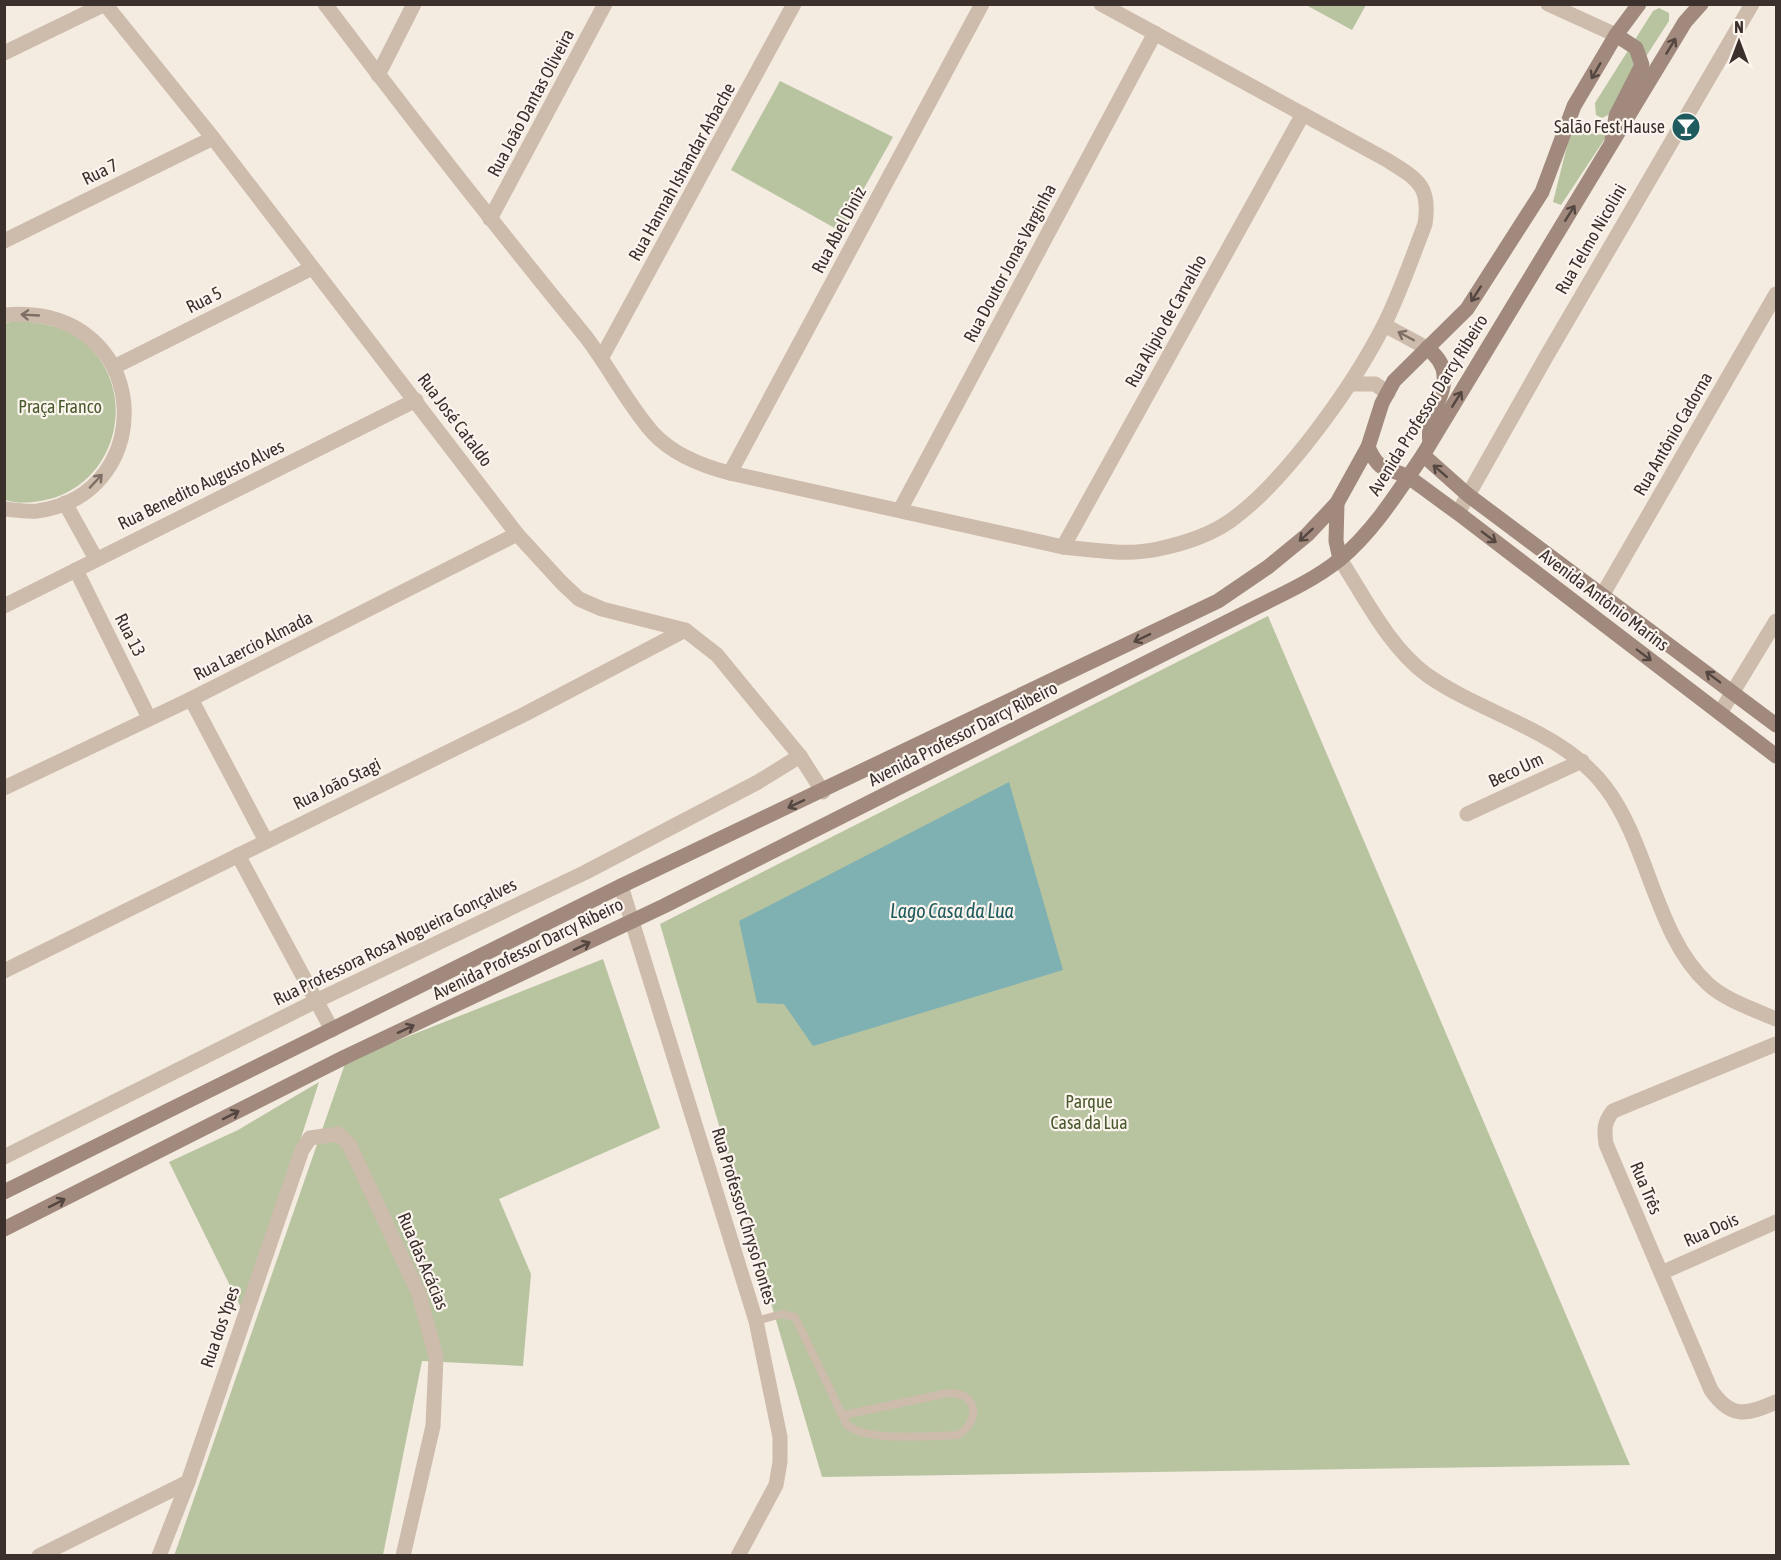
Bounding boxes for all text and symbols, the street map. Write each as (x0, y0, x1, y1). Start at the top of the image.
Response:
north arrow (1709, 12, 1769, 72)
text: N (1734, 18, 1744, 36)
street label: Rua João Dantas Oliveira (483, 25, 578, 180)
one-way arrow (1665, 38, 1677, 55)
one-way arrow (1589, 62, 1601, 79)
street label: Rua Hannah Ishandar Arbache (624, 79, 739, 265)
bar icon: Salão Fest Hause (1670, 111, 1702, 143)
place label: Salão Fest Hause (1554, 116, 1665, 137)
street label: Rua 7 (79, 154, 121, 189)
street label: Rua Doutor Jonas Varginha (959, 180, 1060, 346)
street label: Rua Telmo Nicolini (1551, 180, 1631, 298)
street label: Rua Abel Diniz (807, 183, 870, 277)
one-way arrow (1565, 205, 1577, 222)
street label: Rua Alipio de Carvalho (1120, 251, 1211, 391)
street label: Rua 5 (183, 282, 225, 317)
one-way arrow (1470, 285, 1482, 302)
one-way arrow (21, 309, 40, 320)
street label: Avenida Professor Darcy Ribeiro (1363, 310, 1492, 499)
one-way arrow (1398, 330, 1415, 342)
street label: Rua Antônio Cadorna (1629, 368, 1716, 499)
street label: Rua José Cataldo (414, 369, 497, 470)
one-way arrow (1451, 391, 1463, 408)
park label: Praça Franco (18, 396, 102, 417)
street label: Rua Benedito Augusto Alves (114, 435, 287, 534)
one-way arrow (1433, 464, 1448, 478)
one-way arrow (89, 473, 103, 488)
one-way arrow (1299, 528, 1314, 542)
one-way arrow (1481, 530, 1497, 543)
street label: Avenida Antônio Marins (1536, 544, 1673, 655)
street label: Rua Laercio Almada (190, 606, 316, 685)
street label: Rua 13 (111, 610, 150, 660)
one-way arrow (1133, 632, 1151, 644)
one-way arrow (1636, 648, 1652, 661)
one-way arrow (1705, 671, 1721, 684)
street label: Avenida Professor Darcy Ribeiro (865, 677, 1061, 790)
street label: Beco Um (1485, 748, 1546, 791)
street label: Rua João Stagi (289, 753, 384, 814)
one-way arrow (787, 799, 805, 811)
street label: Rua Professora Rosa Nogueira Gonçalves (270, 873, 520, 1010)
street label: Avenida Professor Darcy Ribeiro (429, 893, 626, 1004)
water label: Lago Casa da Lua (890, 899, 1014, 922)
one-way arrow (573, 939, 591, 951)
one-way arrow (396, 1022, 414, 1034)
park label: Parque Casa da Lua (1050, 1091, 1128, 1133)
one-way arrow (221, 1109, 239, 1120)
street label: Rua Professor Chryso Fontes (708, 1125, 781, 1307)
street label: Rua Três (1626, 1158, 1667, 1217)
one-way arrow (47, 1196, 65, 1208)
street label: Rua Dois (1680, 1208, 1741, 1251)
street label: Rua das Acácias (394, 1209, 453, 1313)
street label: Rua dos Ypes (196, 1283, 243, 1370)

